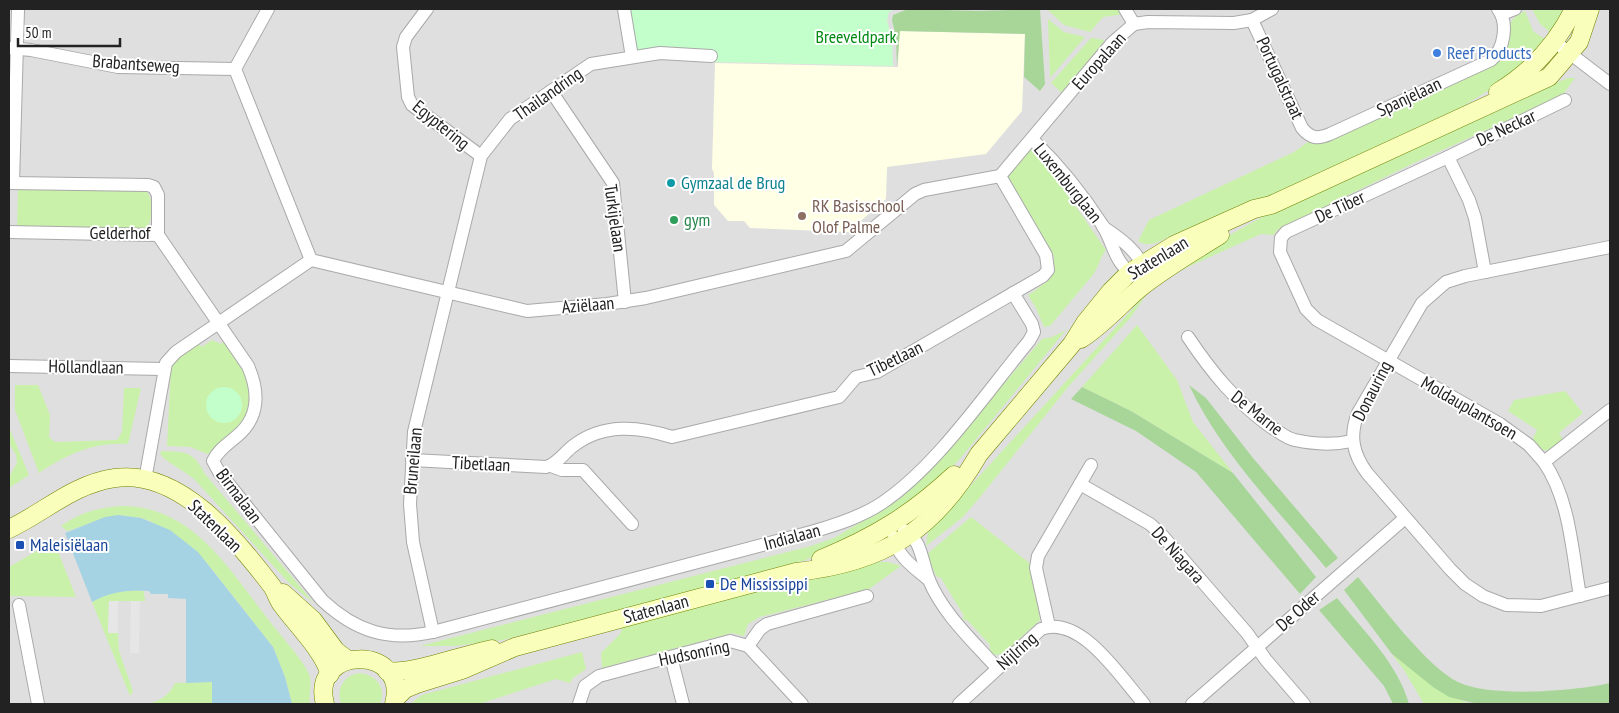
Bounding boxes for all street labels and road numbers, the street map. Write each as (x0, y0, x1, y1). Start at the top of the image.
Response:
street label: Europalaan (1067, 27, 1131, 94)
street label: Portugalstraat (1251, 33, 1309, 123)
street label: Brabantseweg (92, 49, 180, 78)
street label: Thailandring (509, 62, 587, 126)
street label: Spanjelaan (1373, 72, 1445, 121)
street label: Egyptering (408, 95, 475, 155)
street label: De Neckar (1472, 104, 1539, 151)
street label: Luxemburglaan (1029, 138, 1108, 227)
street label: Turkijelaan (599, 183, 632, 253)
street label: De Tiber (1311, 185, 1368, 228)
street label: Gelderhof (90, 221, 152, 244)
street label: Statenlaan (1123, 231, 1192, 285)
street label: Aziëlaan (561, 291, 615, 318)
street label: Tibetlaan (863, 335, 926, 382)
street label: Hollandlaan (48, 354, 124, 379)
street label: Donauring (1347, 357, 1396, 425)
street label: Moldauplantsoen (1417, 371, 1522, 444)
street label: De Marne (1227, 385, 1288, 440)
street label: Bruneilaan (398, 427, 427, 495)
street label: Tibetlaan (451, 450, 511, 477)
street label: Birmalaan (211, 464, 267, 528)
street label: Statenlaan (183, 494, 247, 557)
street label: Indialaan (761, 518, 823, 555)
street label: De Niagara (1147, 521, 1210, 588)
street label: De Oder (1271, 585, 1324, 636)
street label: Statenlaan (621, 589, 691, 628)
street label: Nijlring (992, 627, 1042, 675)
street label: Hudsonring (657, 634, 731, 671)

